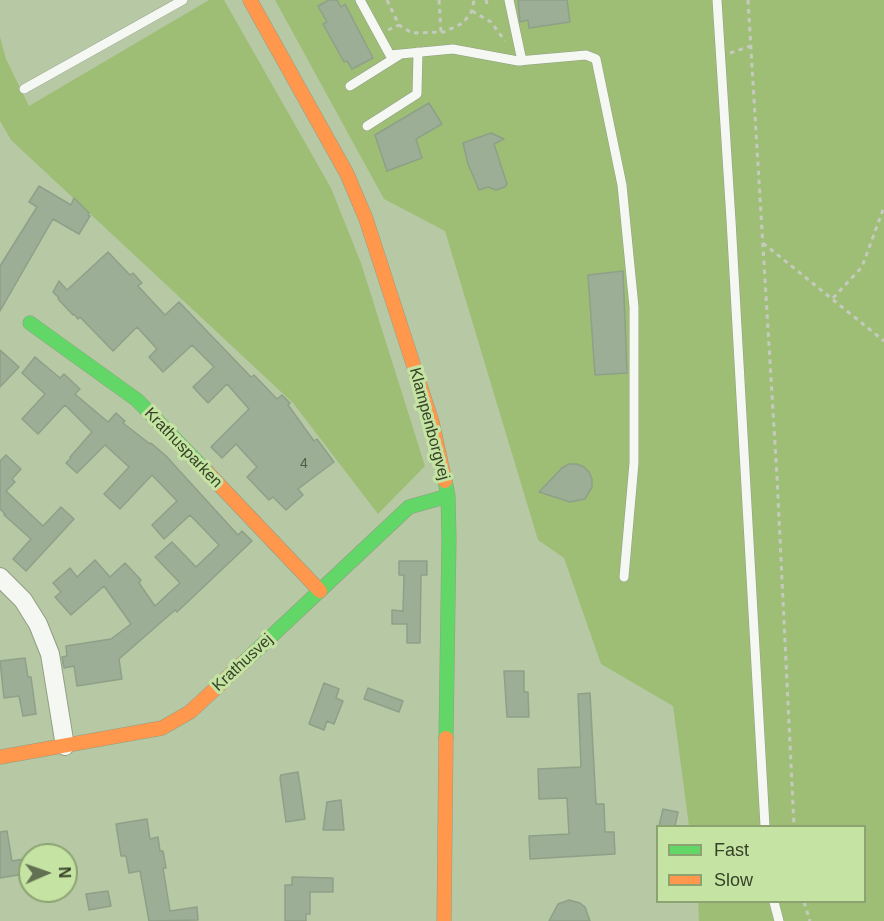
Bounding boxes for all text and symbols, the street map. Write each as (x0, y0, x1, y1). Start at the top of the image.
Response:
street label: Klampenborgvej (405, 366, 453, 482)
street label: Krathusparken (140, 404, 226, 492)
house number: 4 (300, 456, 308, 472)
street label: Krathusvej (209, 630, 277, 696)
legend (656, 825, 866, 903)
text: Fast (714, 840, 749, 860)
north arrow (18, 843, 78, 903)
text: N (56, 866, 73, 878)
text: Slow (714, 870, 753, 890)

